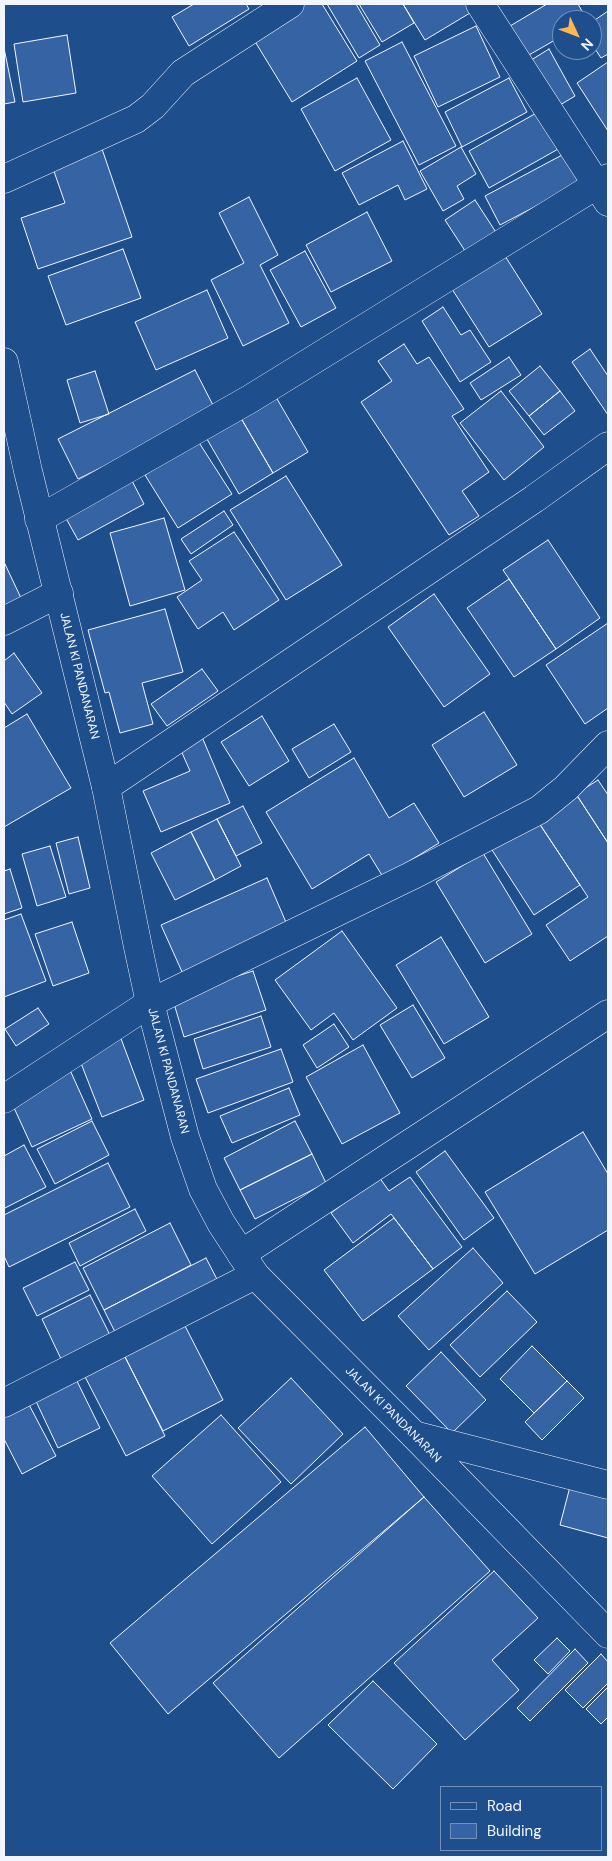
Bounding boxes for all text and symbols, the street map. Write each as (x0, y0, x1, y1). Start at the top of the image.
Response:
north arrow (552, 10, 602, 60)
text: N (577, 35, 597, 54)
street label: JALAN KI PANDANARAN (56, 611, 102, 741)
street label: JALAN KI PANDANARAN (144, 1006, 192, 1136)
street label: JALAN KI PANDANARAN (342, 1364, 444, 1466)
legend (440, 1786, 602, 1851)
text: Road (487, 1796, 522, 1816)
text: Building (487, 1821, 542, 1841)

